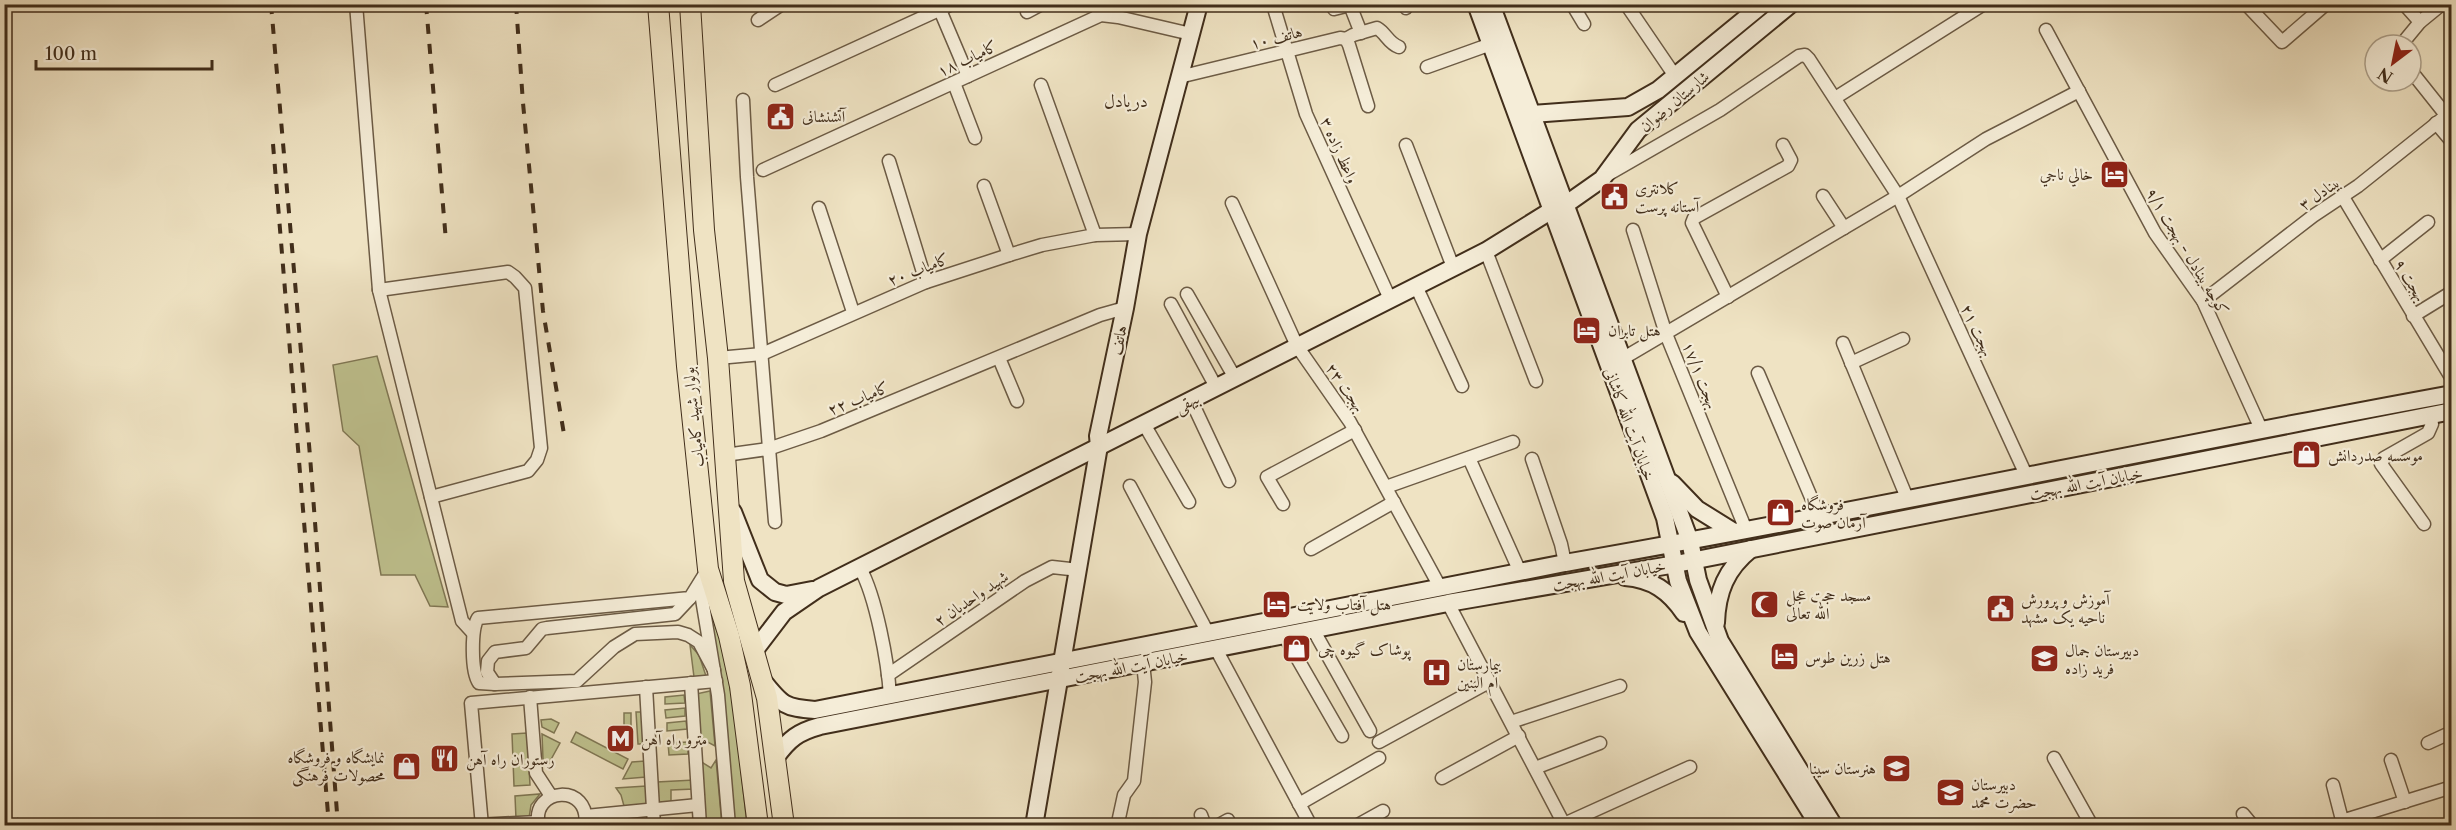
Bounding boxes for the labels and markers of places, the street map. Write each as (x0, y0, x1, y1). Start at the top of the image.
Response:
public building icon: آتشنشانی (765, 100, 797, 132)
place label: آتشنشانی (802, 106, 847, 126)
hotel icon: خالي ناجي (2098, 158, 2130, 190)
place label: خالي ناجي (2040, 164, 2093, 187)
place label: کلانتری آستانه پرست (1635, 178, 1701, 217)
public building icon: کلانتری آستانه پرست (1598, 181, 1630, 213)
hotel icon: هتل تابران (1571, 314, 1603, 346)
place label: هتل تابران (1608, 320, 1661, 342)
shop icon: موسسه صدردانش (2291, 439, 2323, 471)
place label: موسسه صدردانش (2328, 445, 2423, 466)
place label: فروشگاه آرمان صوت (1801, 494, 1867, 533)
shop icon: فروشگاه آرمان صوت (1764, 497, 1796, 529)
place label: مسجد حجت عجل الله تعالی (1786, 585, 1871, 623)
hotel icon: هتل آفتاب ولایت (1260, 588, 1292, 620)
mosque icon: مسجد حجت عجل الله تعالی (1749, 588, 1781, 620)
place label: آموزش و پرورش ناحیه یک مشهد (2021, 589, 2111, 628)
public building icon: آموزش و پرورش ناحیه یک مشهد (1984, 592, 2016, 624)
place label: هتل آفتاب ولایت (1297, 594, 1391, 616)
shop icon: پوشاک گیوه چی (1281, 633, 1313, 665)
place label: پوشاک گیوه چی (1318, 639, 1411, 661)
place label: دبیرستان جمال فرید زاده (2065, 640, 2139, 679)
hotel icon: هتل زرین طوس (1768, 641, 1800, 673)
school or university icon: دبیرستان جمال فرید زاده (2028, 643, 2060, 675)
place label: هتل زرین طوس (1805, 647, 1891, 669)
place label: بیمارستان ام البنین (1457, 654, 1502, 697)
hospital icon: بیمارستان ام البنین (1420, 657, 1452, 689)
metro station icon: مترو راه آهن (604, 723, 636, 755)
place label: مترو راه آهن (641, 729, 707, 751)
restaurant icon: رستوران راه آهن (429, 743, 461, 775)
place label: نمایشگاه و فروشگاه محصولات فرهنگی (288, 747, 385, 787)
place label: رستوران راه آهن (466, 749, 555, 771)
shop icon: نمایشگاه و فروشگاه محصولات فرهنگی (390, 750, 422, 782)
school or university icon: هنرستان سینا (1881, 752, 1913, 784)
place label: هنرستان سینا (1809, 758, 1876, 778)
place label: دبیرستان حضرت محمد (1971, 774, 2037, 813)
school or university icon: دبیرستان حضرت محمد (1934, 777, 1966, 809)

